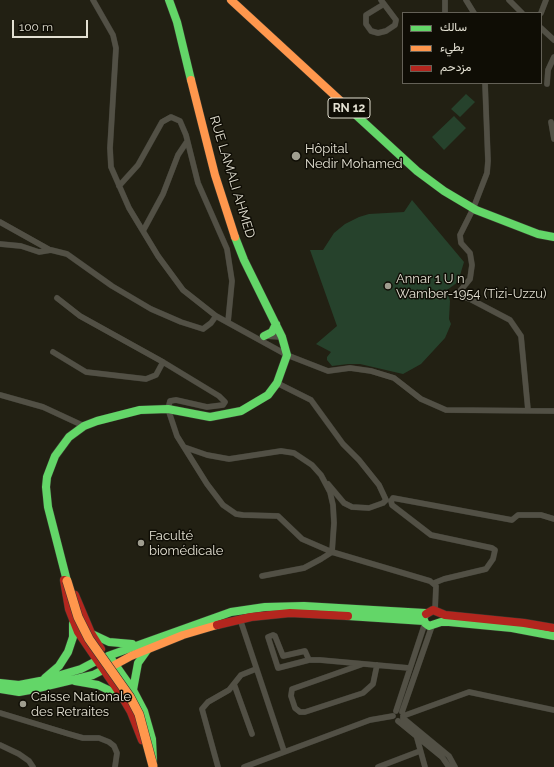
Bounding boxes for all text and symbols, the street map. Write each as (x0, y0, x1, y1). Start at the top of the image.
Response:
scale bar (14, 12, 90, 38)
legend (402, 12, 542, 84)
text: 100 m (19, 20, 53, 34)
text: سالك (440, 20, 467, 34)
text: بطيء (440, 40, 464, 54)
text: مزدحم (440, 60, 471, 74)
road number: RN 12 (328, 98, 370, 118)
street label: RUE LAMALI AHMED (206, 114, 258, 240)
place label: Hôpital Nedir Mohamed (305, 141, 403, 172)
marker: Hôpital Nedir Mohamed (290, 150, 302, 162)
place label: Annar 1 U n Wamber-1954 (Tizi-Uzzu) (396, 271, 546, 302)
marker: Annar 1 U n Wamber-1954 (Tizi-Uzzu) (383, 281, 393, 291)
place label: Faculté biomédicale (149, 528, 223, 559)
marker: Faculté biomédicale (136, 538, 146, 548)
place label: Caisse Nationale des Retraites (31, 689, 131, 720)
marker: Caisse Nationale des Retraites (18, 699, 28, 709)

